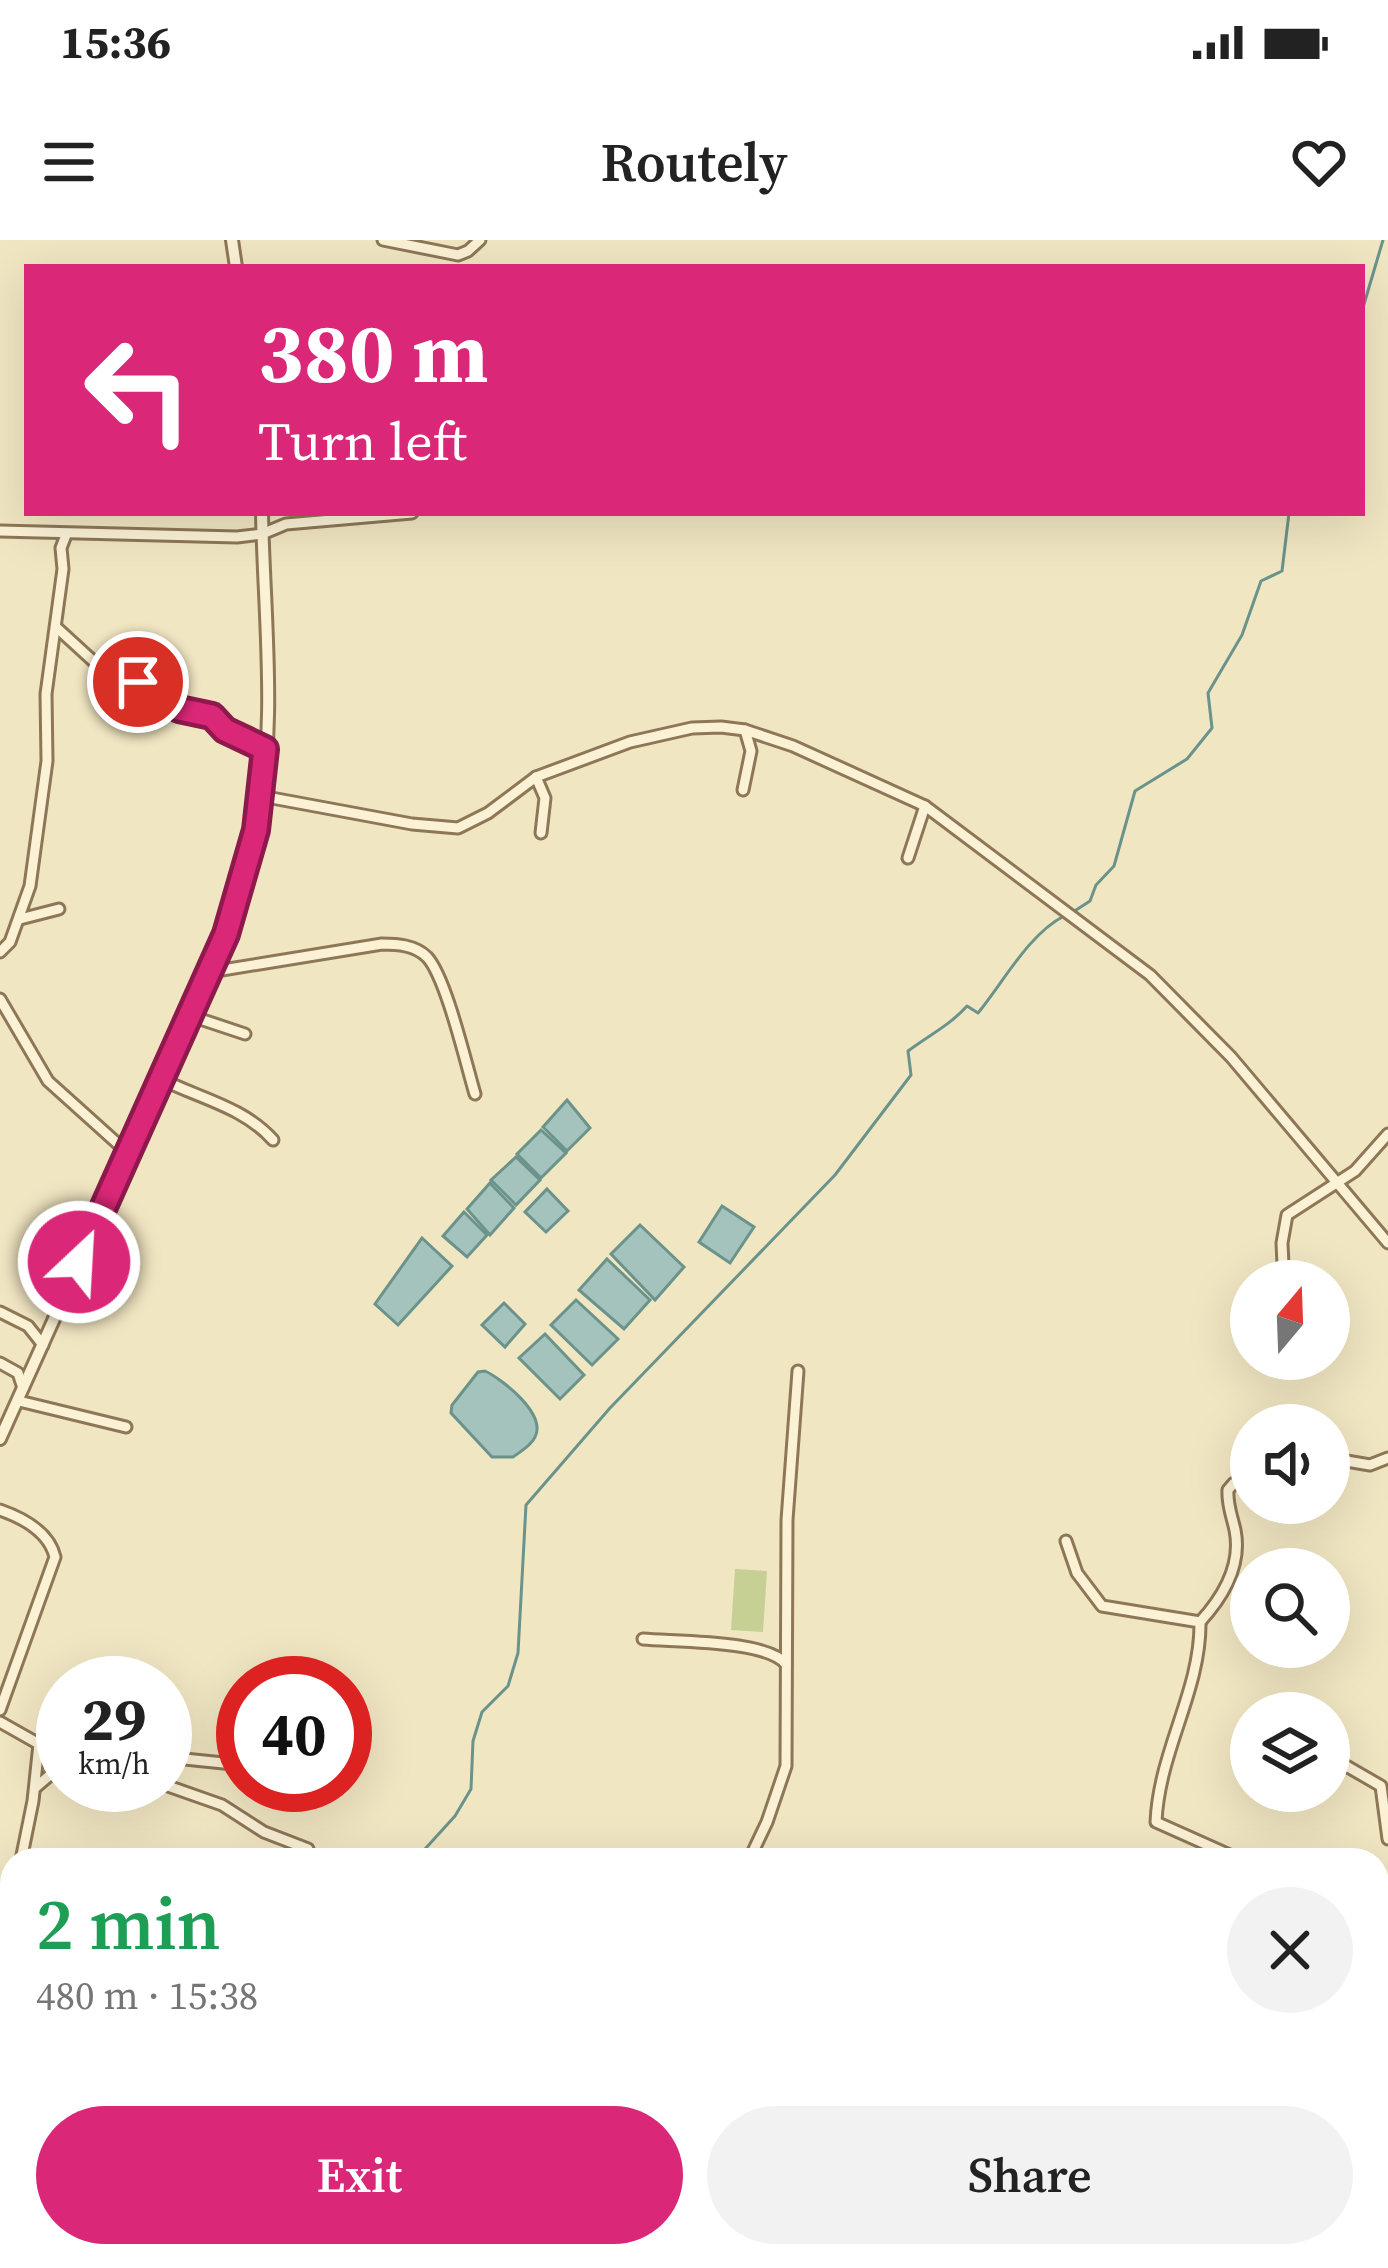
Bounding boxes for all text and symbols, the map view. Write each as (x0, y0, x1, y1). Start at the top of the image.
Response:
text: 15:36 (60, 11, 171, 73)
text: Routely (601, 125, 787, 199)
icon: menu (36, 129, 102, 195)
icon: heart (1286, 129, 1352, 195)
text: 380 m (258, 295, 489, 410)
icon: left (60, 312, 216, 468)
text: Turn left (258, 404, 467, 478)
pin (87, 631, 189, 733)
icon: arrive (105, 649, 171, 715)
position arrow (16, 1199, 142, 1325)
north arrow (1230, 1260, 1350, 1380)
map controls (1230, 1260, 1350, 1812)
button: sound (1230, 1404, 1350, 1524)
button: search (1230, 1548, 1350, 1668)
speed limit sign: 40 (216, 1656, 372, 1812)
text: 29 (81, 1678, 147, 1760)
button: layers (1230, 1692, 1350, 1812)
text: km/h (78, 1743, 150, 1784)
text: 2 min (36, 1874, 221, 1973)
button: close (1227, 1887, 1353, 2013)
text: 480 m · 15:38 (36, 1969, 258, 2022)
button: Exit (36, 2106, 683, 2244)
button: Share (707, 2106, 1353, 2244)

